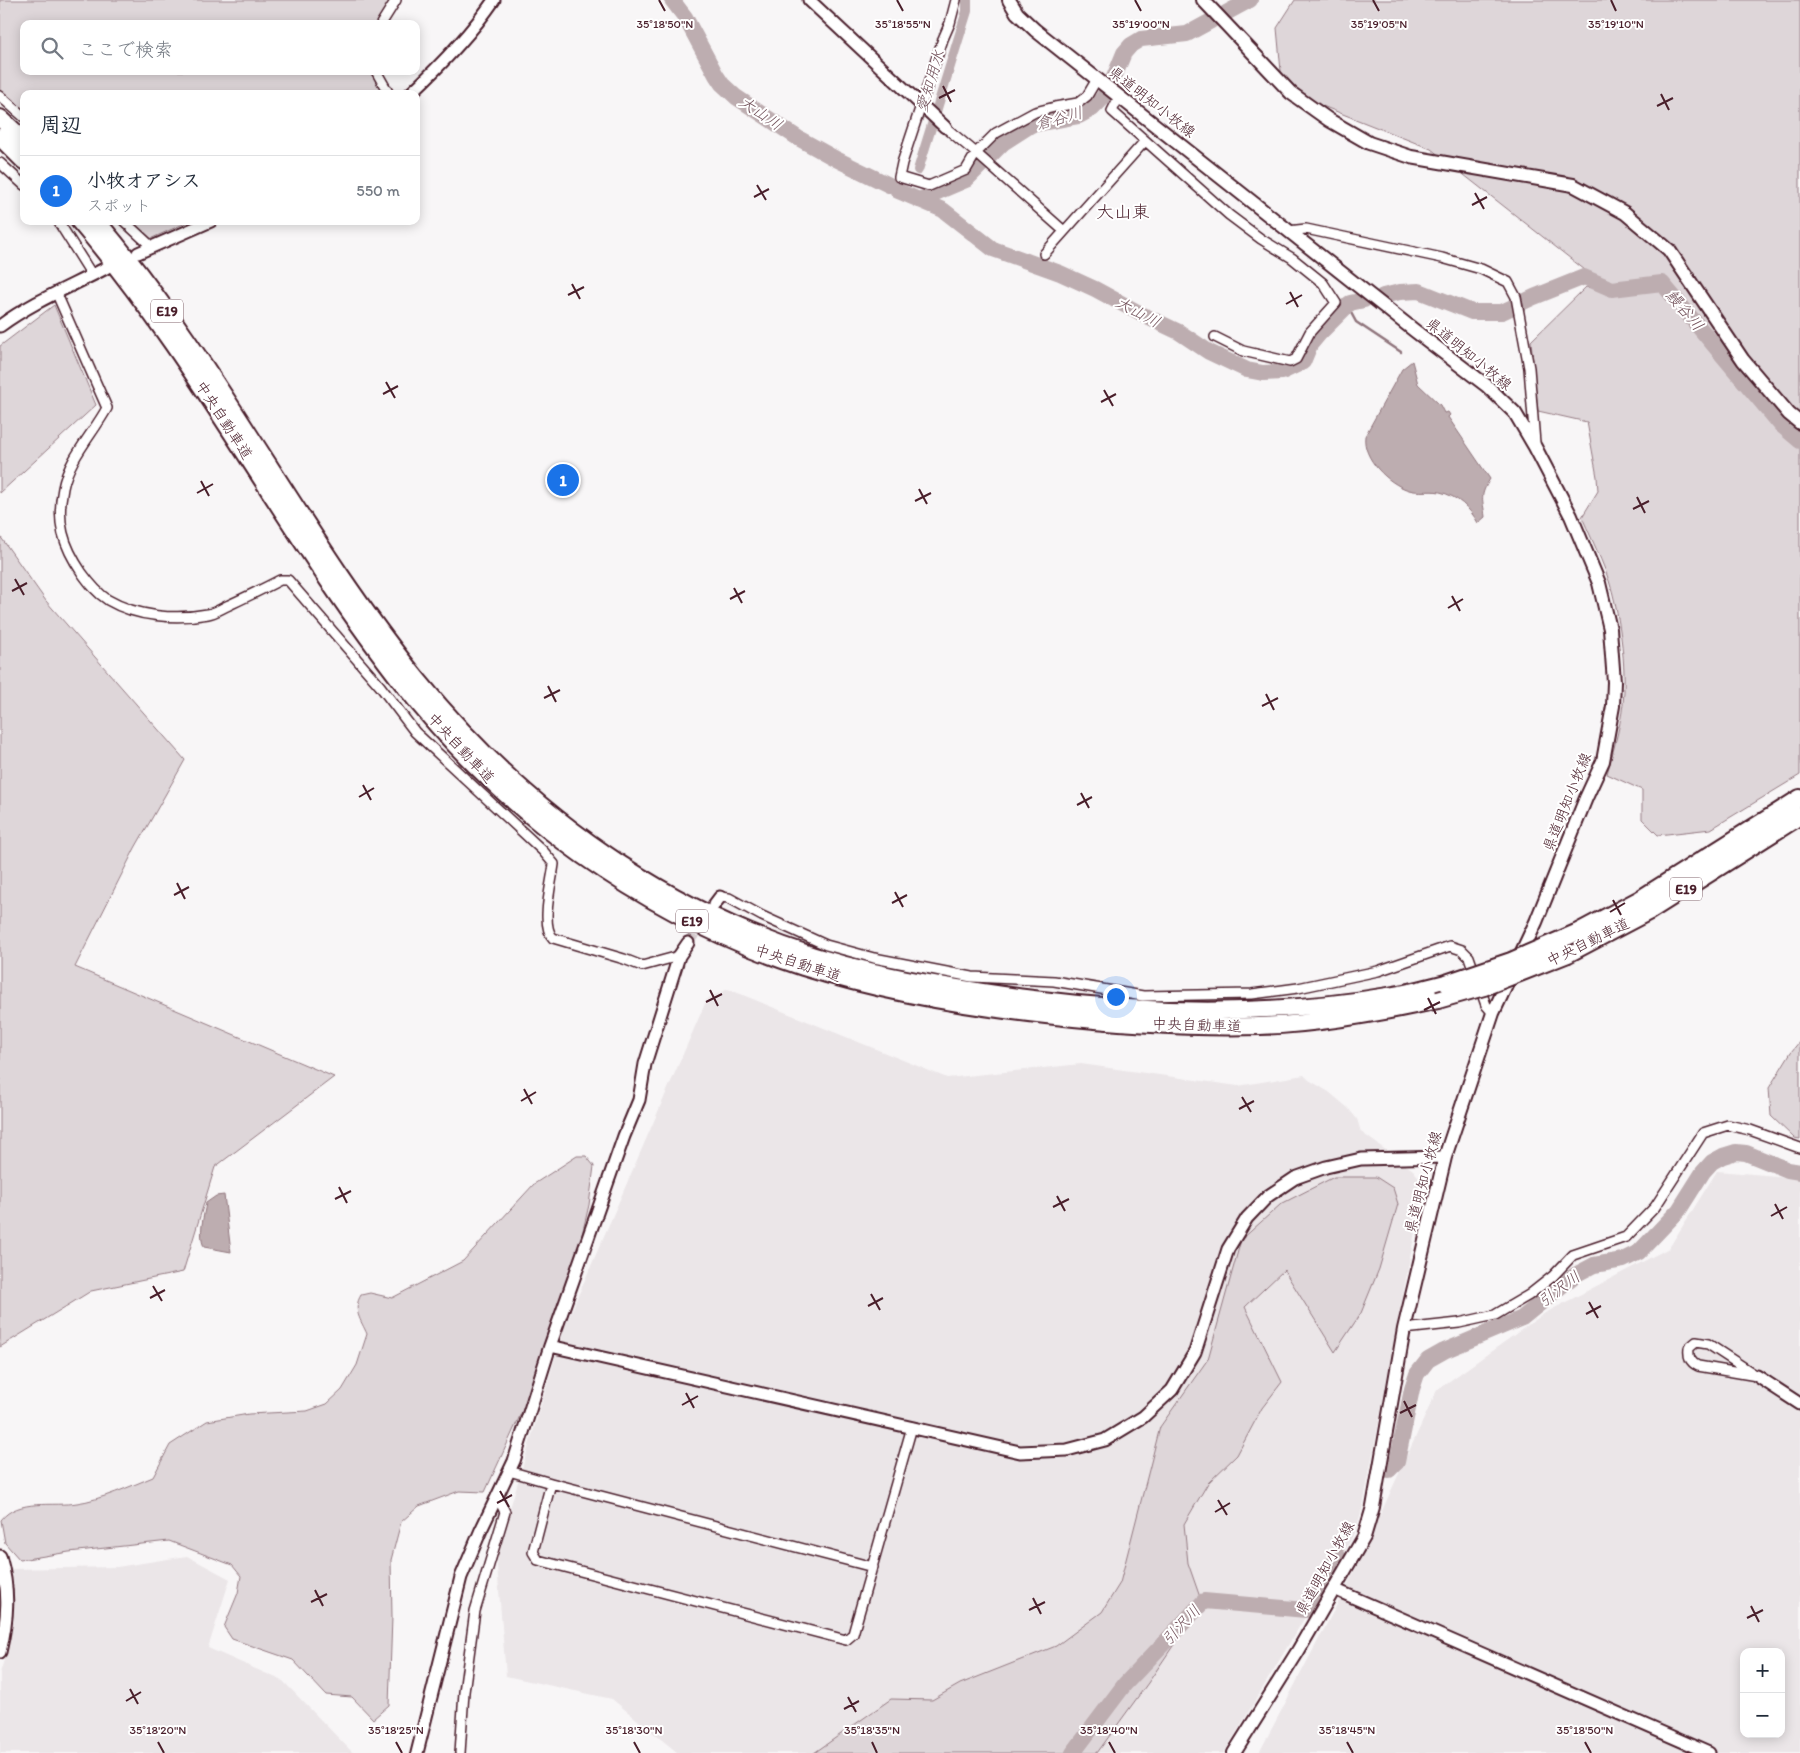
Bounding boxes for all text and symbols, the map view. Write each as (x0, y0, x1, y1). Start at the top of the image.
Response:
text: 35°18'50"N (637, 17, 693, 31)
text: 35°18'55"N (875, 17, 931, 31)
text: 35°19'00"N (1112, 17, 1170, 31)
text: 35°19'05"N (1351, 17, 1407, 31)
text: 35°19'10"N (1588, 17, 1644, 31)
search box (20, 20, 420, 75)
icon: search (38, 34, 66, 62)
text: ここで検索 (78, 38, 173, 61)
water label: 愛知用水 (912, 48, 948, 114)
street label: 県道明知小牧線 (1105, 63, 1199, 141)
water label: 大山川 (736, 92, 786, 134)
water label: 倉谷川 (1033, 103, 1085, 133)
text: 周辺 (40, 112, 82, 137)
text: 小牧オアシス (87, 169, 201, 192)
text: 1 (52, 181, 60, 200)
text: 550 m (356, 181, 400, 200)
text: スポット (87, 196, 151, 215)
district label: 大山東 (1096, 201, 1150, 223)
water label: 鰻谷川 (1662, 286, 1708, 334)
water label: 大山川 (1112, 292, 1164, 332)
road number: E19 (151, 300, 183, 322)
street label: 県道明知小牧線 (1423, 314, 1515, 394)
street label: 中央自動車道 (192, 377, 256, 463)
pin: 1 (547, 461, 579, 499)
street label: 中央自動車道 (424, 709, 498, 787)
street label: 県道明知小牧線 (1539, 750, 1595, 854)
road number: E19 (1670, 878, 1702, 901)
road number: E19 (676, 909, 708, 932)
street label: 中央自動車道 (1544, 914, 1632, 970)
street label: 中央自動車道 (752, 941, 844, 985)
your location (1103, 984, 1129, 1010)
street label: 中央自動車道 (1152, 1014, 1242, 1036)
street label: 県道明知小牧線 (1401, 1129, 1445, 1235)
water label: 引沢川 (1534, 1267, 1584, 1311)
street label: 県道明知小牧線 (1292, 1518, 1358, 1618)
water label: 引沢川 (1158, 1601, 1204, 1649)
map controls (1740, 1648, 1785, 1738)
button: + (1740, 1648, 1785, 1693)
button: − (1740, 1693, 1785, 1738)
text: 35°18'20"N (130, 1723, 186, 1737)
text: 35°18'25"N (368, 1723, 424, 1737)
text: 35°18'30"N (605, 1723, 663, 1737)
text: 35°18'35"N (844, 1723, 900, 1737)
text: 35°18'40"N (1080, 1723, 1138, 1737)
text: 35°18'45"N (1319, 1723, 1375, 1737)
text: 35°18'50"N (1557, 1723, 1613, 1737)

